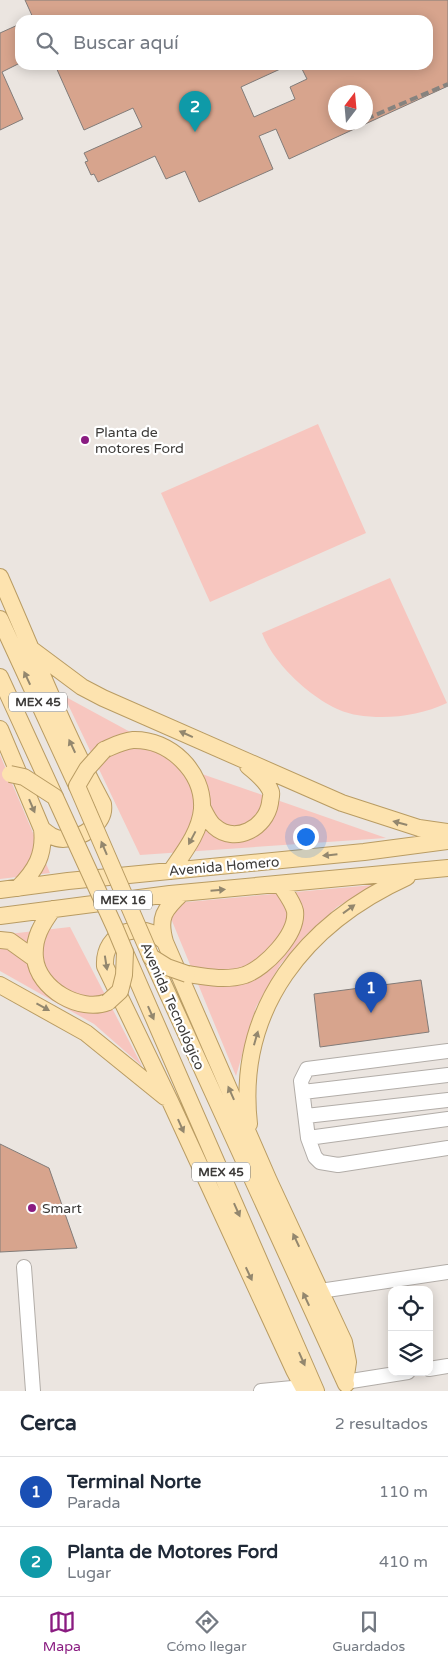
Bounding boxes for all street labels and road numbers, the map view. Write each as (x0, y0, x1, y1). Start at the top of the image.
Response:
road number: MEX 45 (9, 692, 67, 712)
street label: Avenida Homero (168, 853, 280, 880)
road number: MEX 16 (94, 890, 152, 910)
street label: Avenida Tecnológico (137, 940, 208, 1073)
road number: MEX 45 (192, 1162, 250, 1182)

